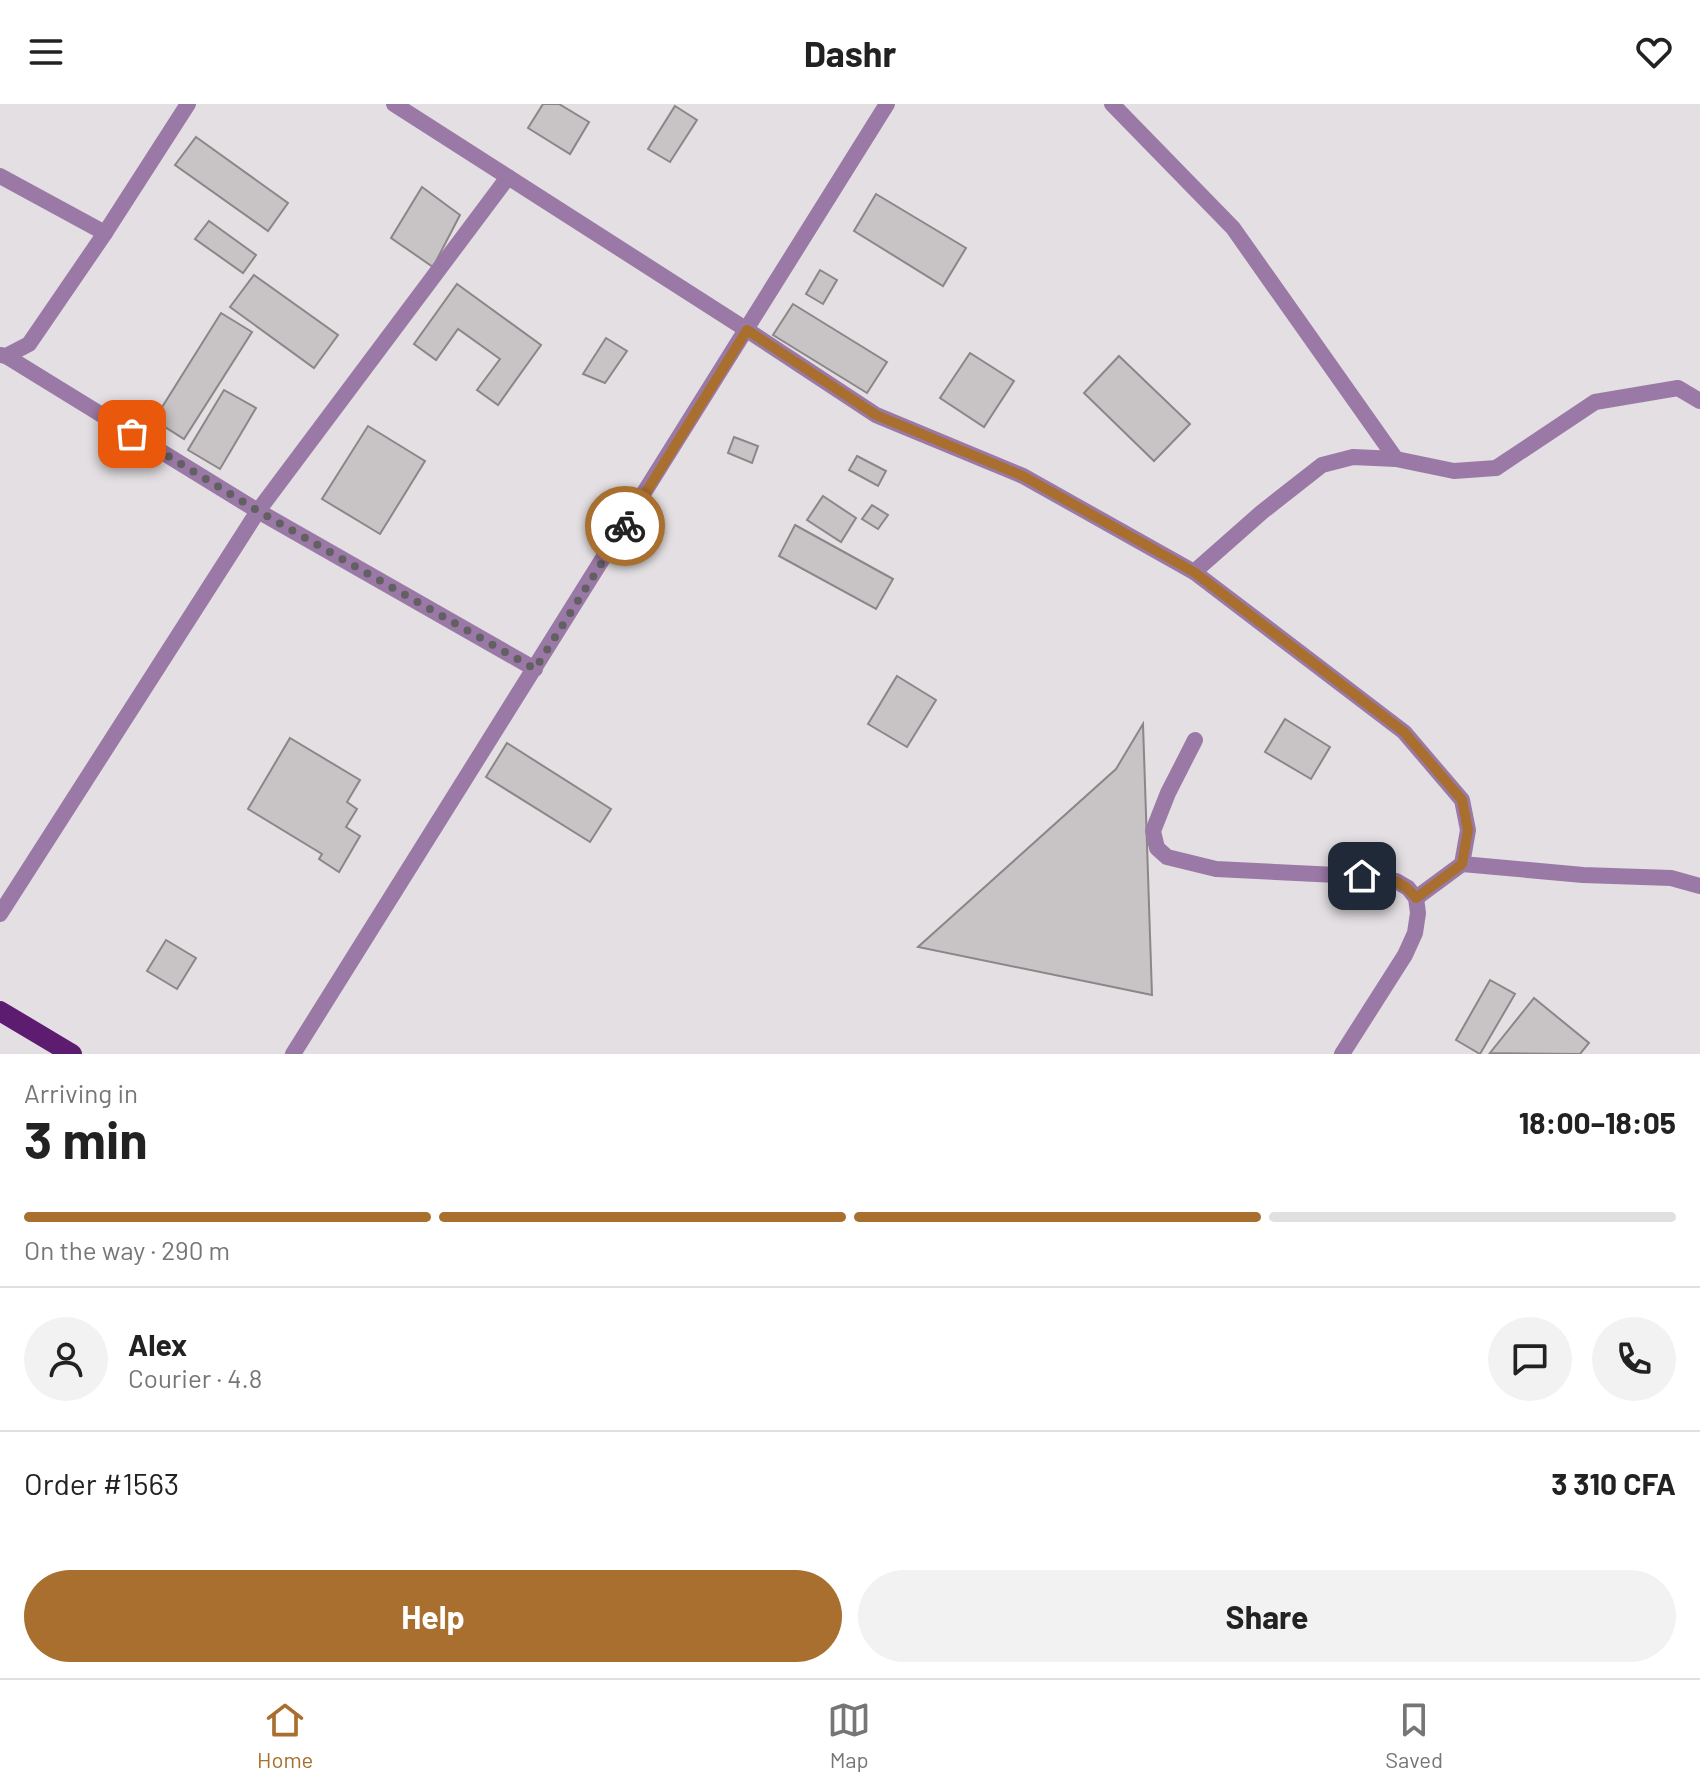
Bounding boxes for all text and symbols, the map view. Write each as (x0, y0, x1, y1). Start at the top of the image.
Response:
icon: menu (24, 30, 68, 74)
icon: heart (1632, 30, 1676, 74)
text: Dashr (804, 31, 896, 74)
pin (98, 400, 166, 468)
icon: bag (110, 412, 154, 456)
courier (585, 486, 665, 566)
icon: bike (603, 504, 647, 548)
pin (1328, 842, 1396, 910)
icon: home (1340, 854, 1384, 898)
text: Arriving in (24, 1077, 138, 1108)
text: 18:00–18:05 (1519, 1104, 1676, 1140)
text: 3 min (24, 1107, 148, 1169)
text: On the way · 290 m (24, 1234, 230, 1265)
button: person (24, 1317, 108, 1401)
button: chat (1488, 1317, 1572, 1401)
button: phone (1592, 1317, 1676, 1401)
text: Alex (128, 1326, 187, 1362)
text: Courier · 4.8 (128, 1362, 262, 1393)
text: Order #1563 (24, 1465, 179, 1501)
text: 3 310 CFA (1551, 1465, 1676, 1501)
button: Help (24, 1570, 842, 1662)
button: Share (858, 1570, 1676, 1662)
tab: Home (257, 1698, 313, 1772)
tab: Map (827, 1698, 871, 1772)
tab: Saved (1385, 1698, 1443, 1772)

